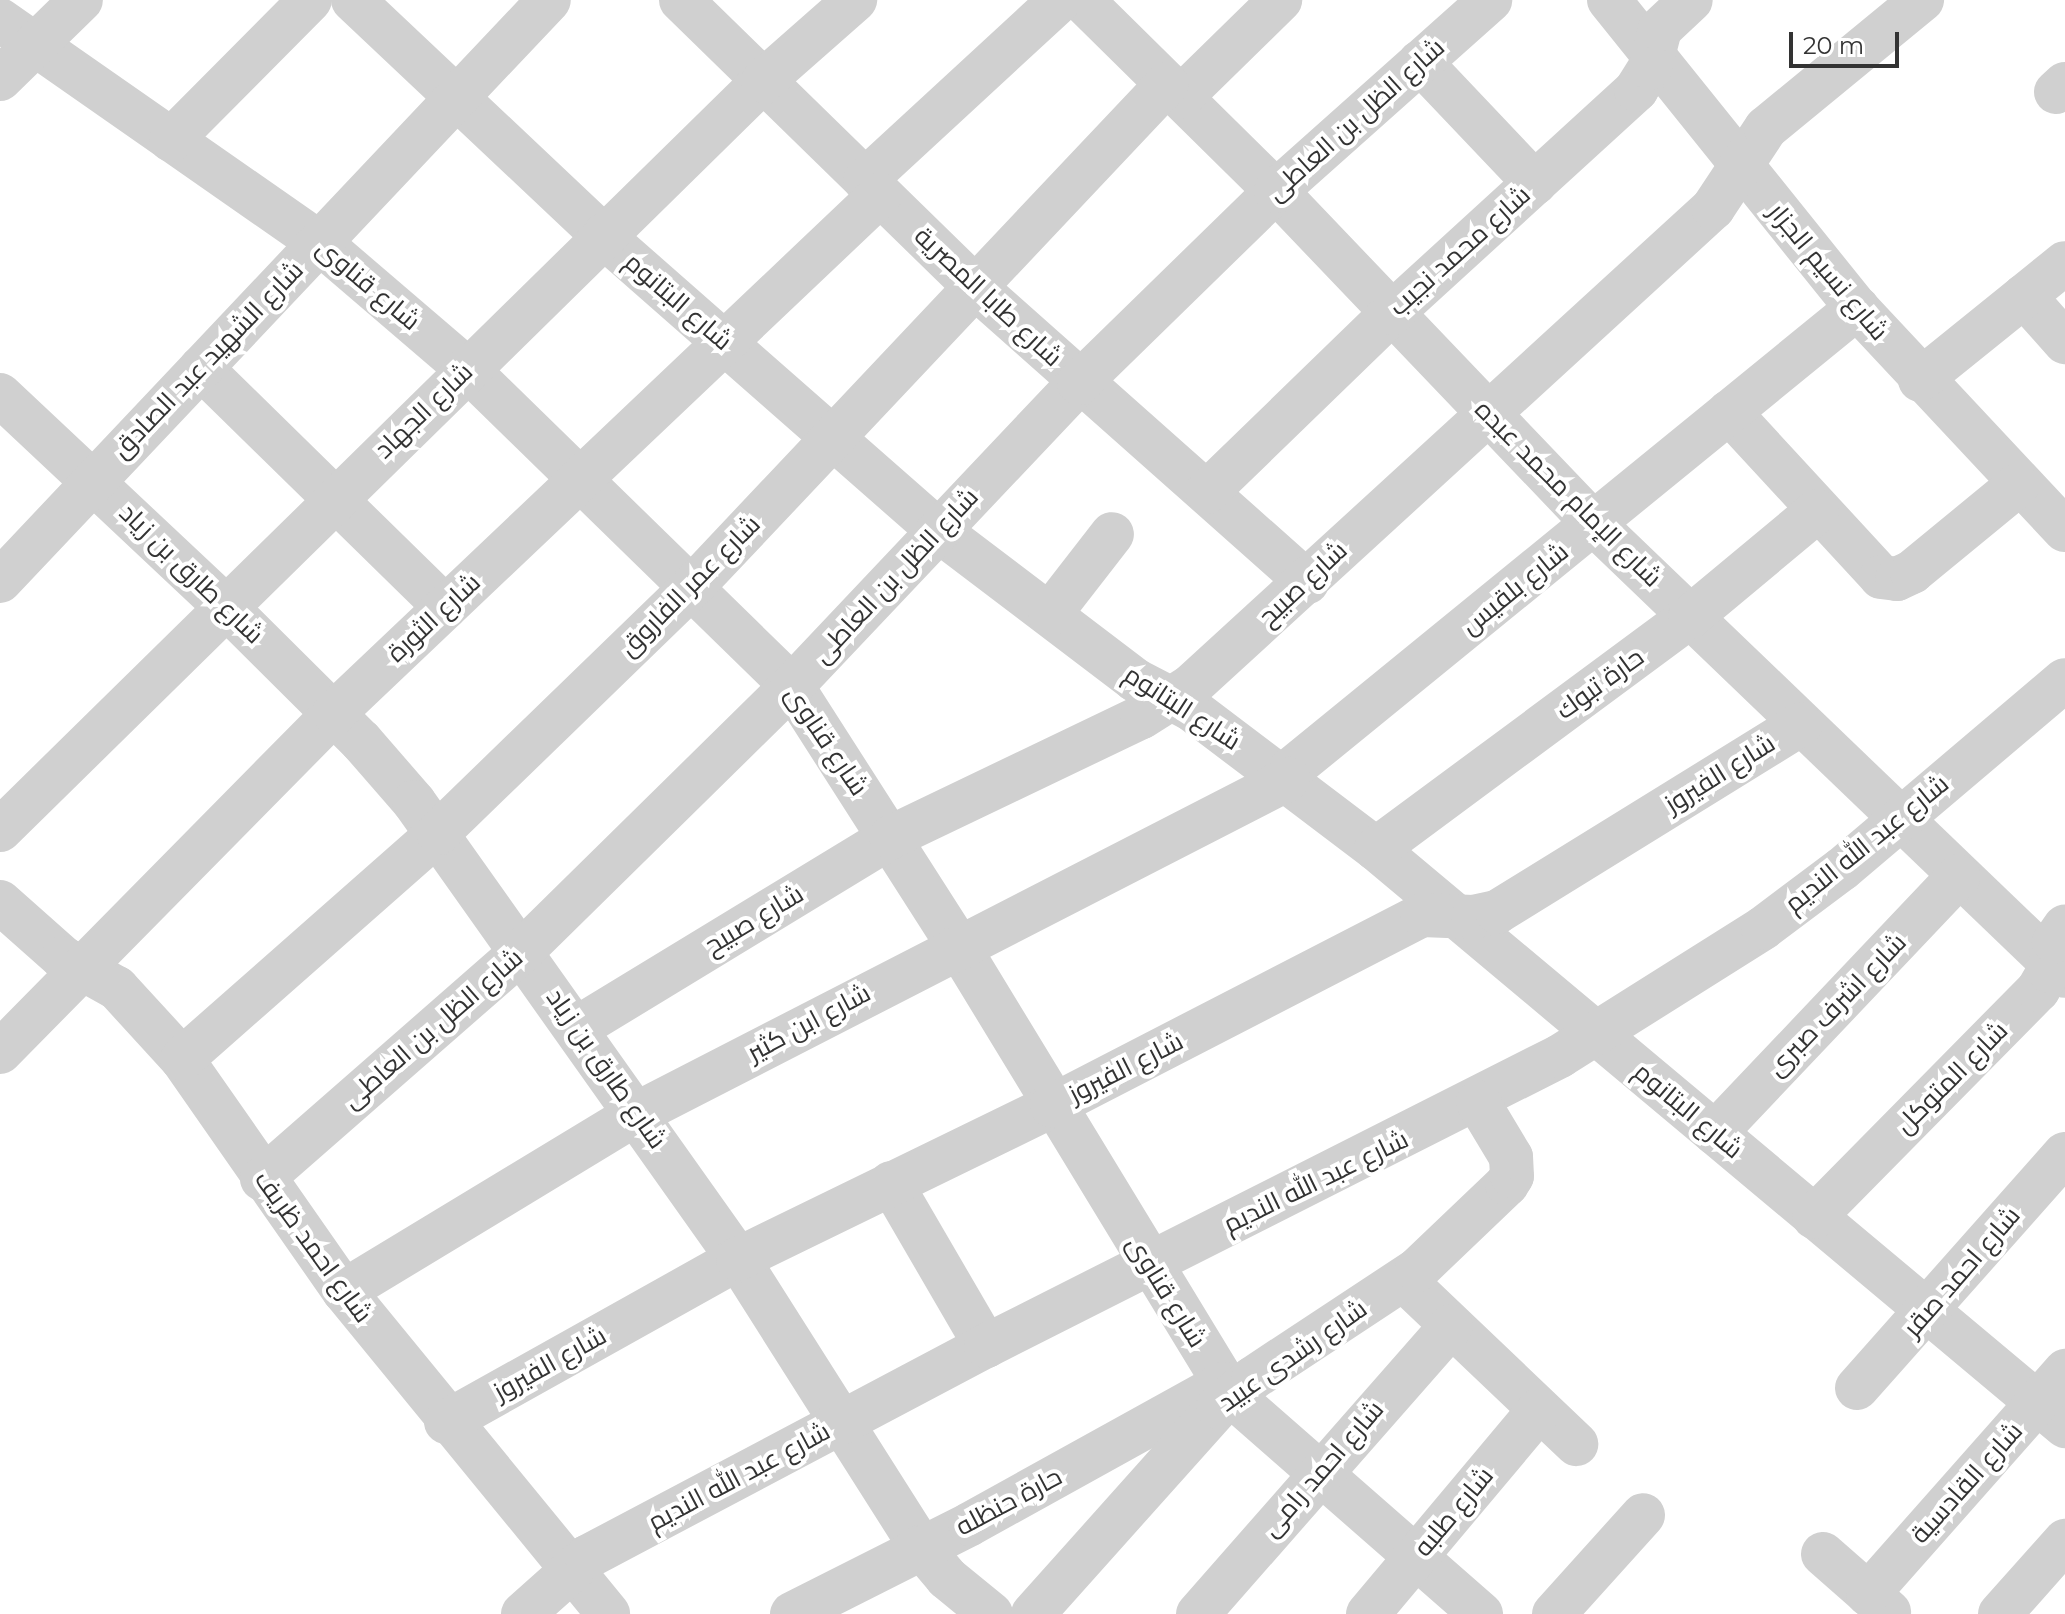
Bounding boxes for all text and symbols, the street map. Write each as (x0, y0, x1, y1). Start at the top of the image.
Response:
scale bar (1793, 16, 1903, 66)
text: 20 m (1803, 31, 1864, 60)
street label: شارع الظل بن العاطى (1261, 32, 1451, 208)
street label: شارع محمد نجيب (1383, 179, 1537, 323)
street label: شارع نسيم الجزار (1762, 197, 1894, 347)
street label: شارع طابا المصرية (908, 221, 1068, 373)
street label: شارع قناوى (310, 233, 426, 337)
street label: شارع البتانوم (618, 247, 738, 357)
street label: شارع الشهيد عبد الصادق (106, 255, 310, 465)
street label: شارع الجهاد (368, 357, 480, 465)
street label: شارع الإمام محمد عبده (1468, 394, 1668, 594)
street label: شارع الظل بن العاطى (807, 482, 985, 670)
street label: شارع طارق بن زياد (112, 497, 270, 651)
street label: شارع عمر الفاروق (613, 509, 767, 663)
street label: شارع صبيح (1252, 535, 1354, 633)
street label: شارع بلقيس (1455, 536, 1575, 642)
street label: شارع الثورة (381, 567, 487, 669)
street label: حارة تبوك (1550, 642, 1650, 726)
street label: شارع البتانوم (1118, 659, 1246, 757)
street label: شارع قناوى (778, 680, 874, 802)
street label: شارع الفيروز (1659, 728, 1781, 820)
street label: شارع عبد الله النديم (1779, 768, 1955, 920)
street label: شارع صبيح (699, 878, 809, 962)
street label: شارع اشرف صبرى (1761, 927, 1913, 1083)
street label: شارع الظل بن العاطى (337, 942, 529, 1116)
street label: شارع ابن كثير (742, 977, 876, 1069)
street label: شارع طارق بن زياد (539, 983, 673, 1155)
street label: شارع المتوكل (1889, 1015, 2015, 1141)
street label: شارع الفيروز (1064, 1026, 1188, 1110)
street label: شارع البتانوم (1627, 1056, 1749, 1166)
street label: شارع عبد الله النديم (1218, 1124, 1414, 1240)
street label: شارع احمد ظريف (247, 1165, 379, 1329)
street label: شارع احمد صقر (1897, 1200, 2027, 1344)
street label: شارع قناوى (1119, 1230, 1213, 1354)
street label: شارع رشدى عبيد (1213, 1293, 1373, 1419)
street label: شارع الفيروز (488, 1320, 612, 1408)
street label: شارع احمد رامى (1255, 1394, 1391, 1544)
street label: شارع عبد الله النديم (643, 1416, 835, 1538)
street label: شارع القادسية (1904, 1416, 2030, 1550)
street label: حارة حنظله (951, 1461, 1067, 1543)
street label: شارع طلبه (1408, 1461, 1500, 1563)

